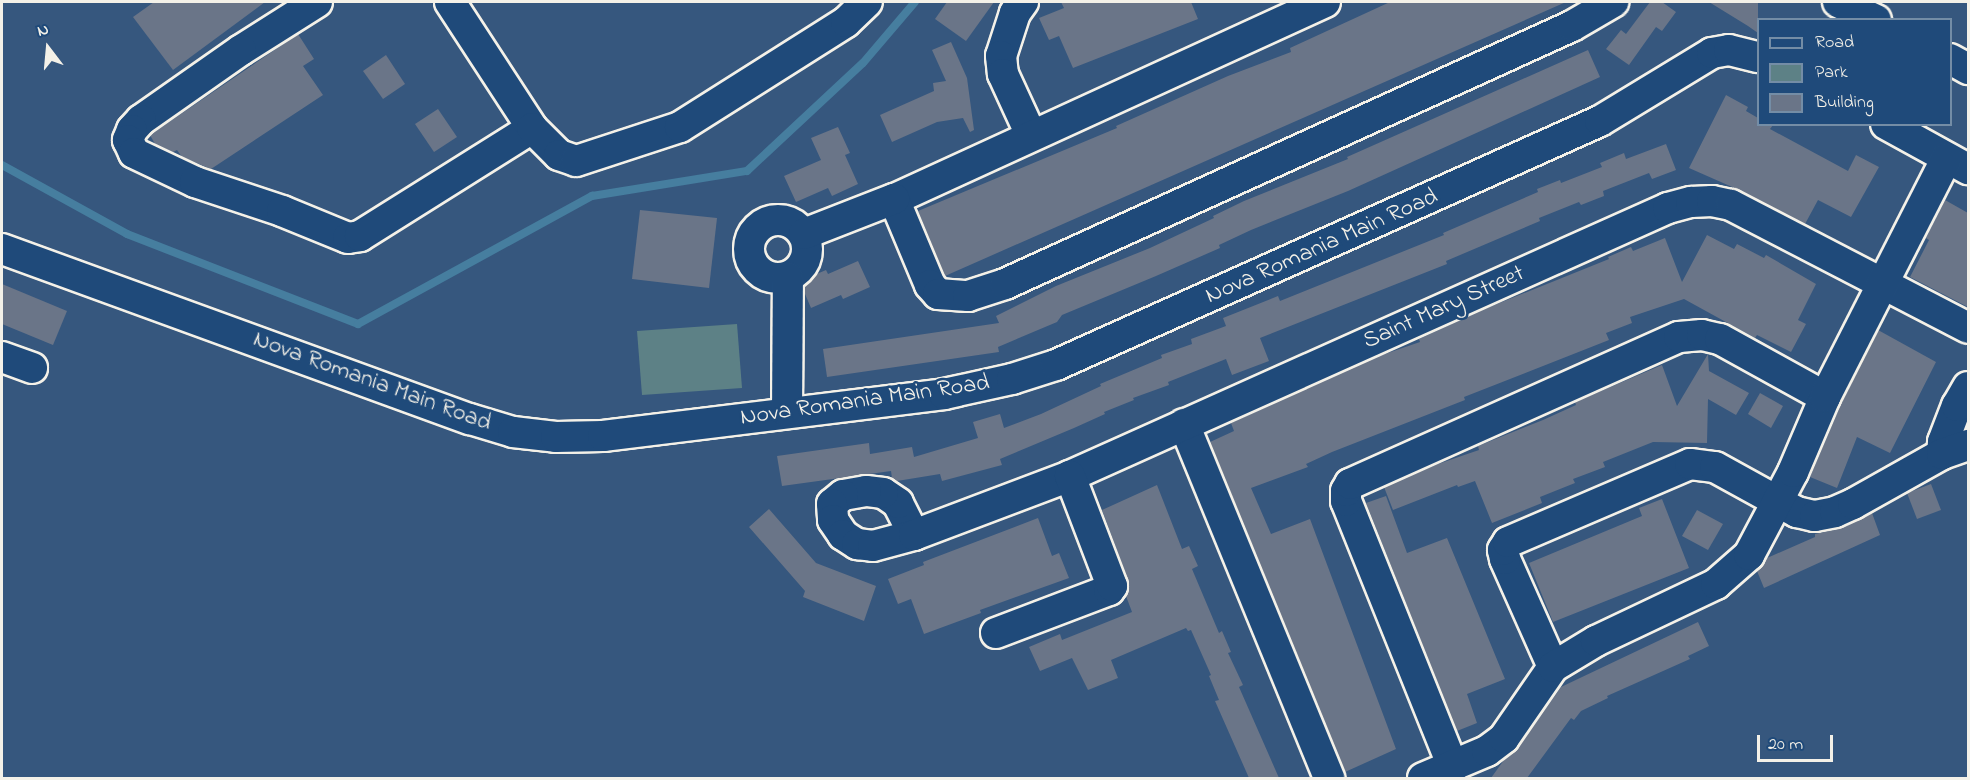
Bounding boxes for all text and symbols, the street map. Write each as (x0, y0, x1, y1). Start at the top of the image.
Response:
north arrow (18, 18, 78, 78)
text: N (35, 18, 52, 44)
legend (1757, 18, 1952, 126)
text: Road (1815, 30, 1854, 56)
text: Park (1815, 60, 1848, 86)
text: Building (1815, 90, 1874, 116)
street label: Nova Romania Main Road (1201, 183, 1443, 311)
street label: Saint Mary Street (1359, 260, 1529, 356)
street label: Nova Romania Main Road (249, 326, 495, 438)
street label: Nova Romania Main Road (739, 369, 991, 433)
scale bar (1760, 723, 1836, 761)
text: 20 m (1768, 732, 1803, 758)

